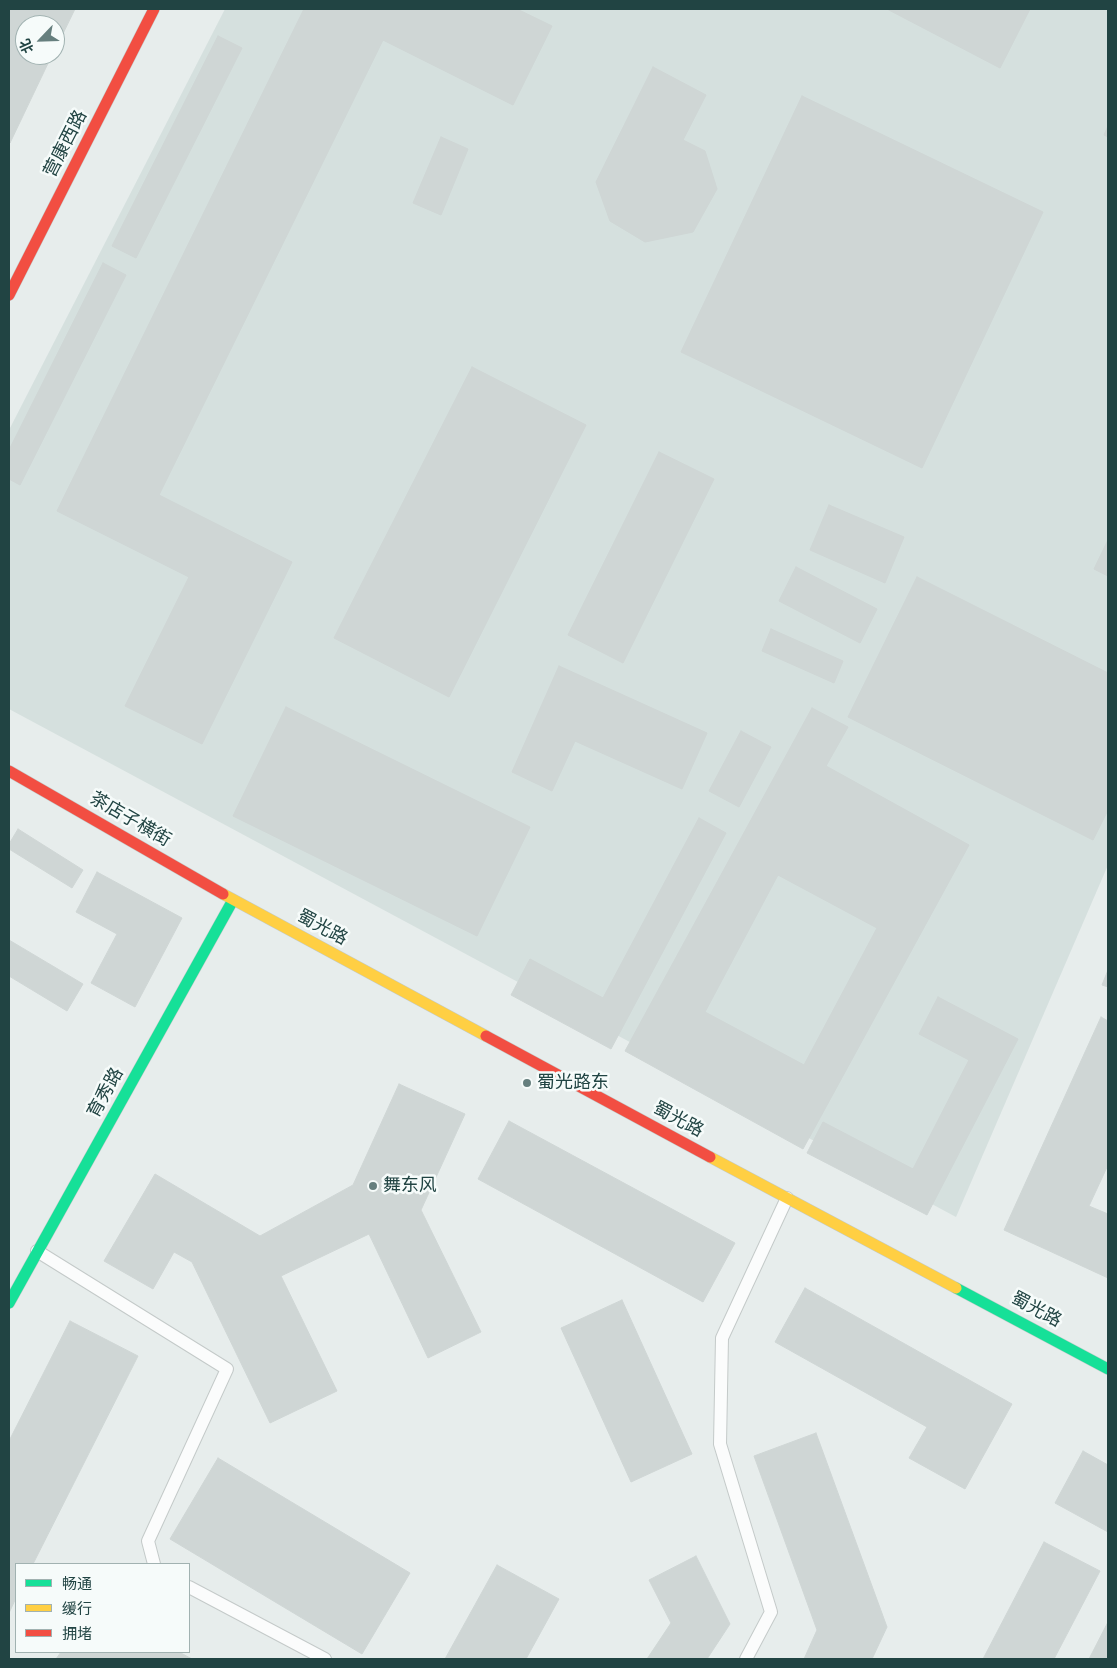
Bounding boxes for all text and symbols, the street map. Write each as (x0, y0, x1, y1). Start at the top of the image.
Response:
north arrow (15, 15, 65, 65)
text: 北 (16, 36, 37, 56)
street label: 营康西路 (40, 107, 92, 181)
street label: 茶店子横街 (86, 788, 174, 852)
street label: 蜀光路 (293, 906, 351, 950)
street label: 育秀路 (83, 1064, 129, 1122)
place label: 蜀光路东 (537, 1072, 609, 1094)
marker: 蜀光路东 (521, 1077, 533, 1089)
street label: 蜀光路 (649, 1098, 707, 1142)
place label: 舞东风 (383, 1175, 437, 1197)
marker: 舞东风 (367, 1180, 379, 1192)
street label: 蜀光路 (1007, 1288, 1065, 1332)
legend (15, 1563, 190, 1653)
text: 畅通 (62, 1575, 92, 1593)
text: 缓行 (62, 1600, 92, 1618)
text: 拥堵 (62, 1625, 92, 1643)

